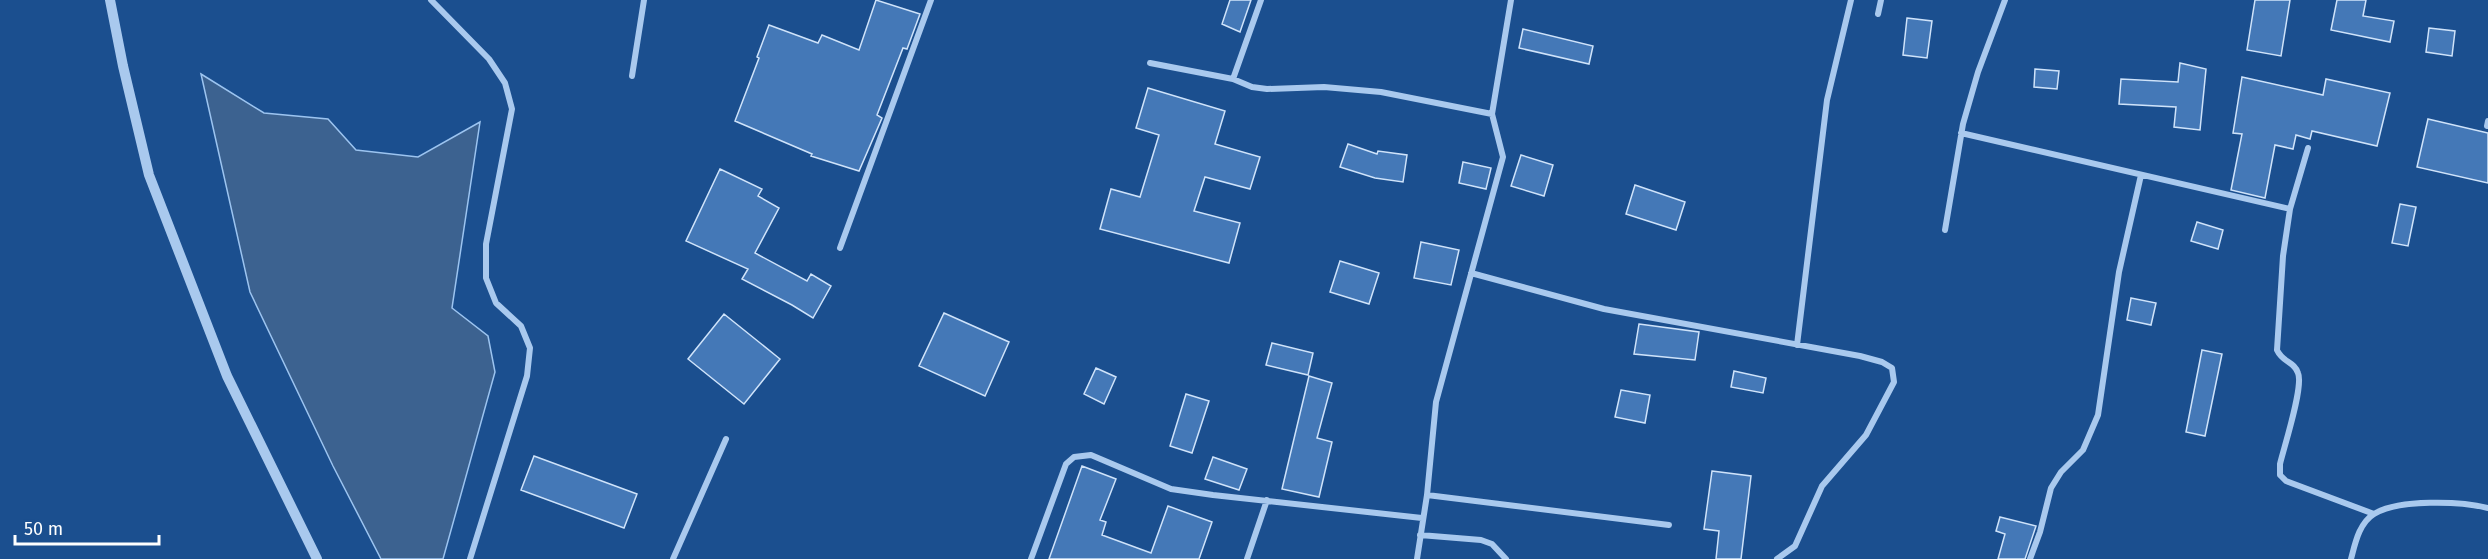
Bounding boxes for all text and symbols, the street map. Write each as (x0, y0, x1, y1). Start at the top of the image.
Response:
scale bar (15, 508, 159, 546)
text: 50 m (24, 518, 63, 540)

